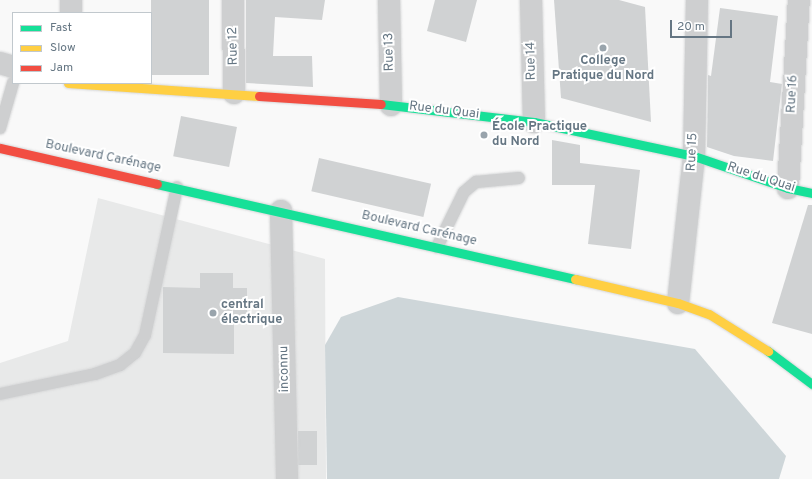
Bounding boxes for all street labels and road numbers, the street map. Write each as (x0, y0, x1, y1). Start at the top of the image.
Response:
street label: Rue 12 (226, 27, 242, 65)
street label: Rue 13 (382, 33, 398, 71)
street label: Rue 14 (524, 42, 540, 80)
street label: Rue 16 (784, 74, 802, 114)
street label: Rue du Quai (408, 99, 480, 123)
street label: Rue 15 (684, 132, 702, 172)
street label: Boulevard Carénage (44, 137, 162, 177)
street label: Rue du Quai (725, 160, 797, 196)
street label: Boulevard Carénage (360, 208, 478, 250)
street label: inconnu (277, 345, 293, 393)

